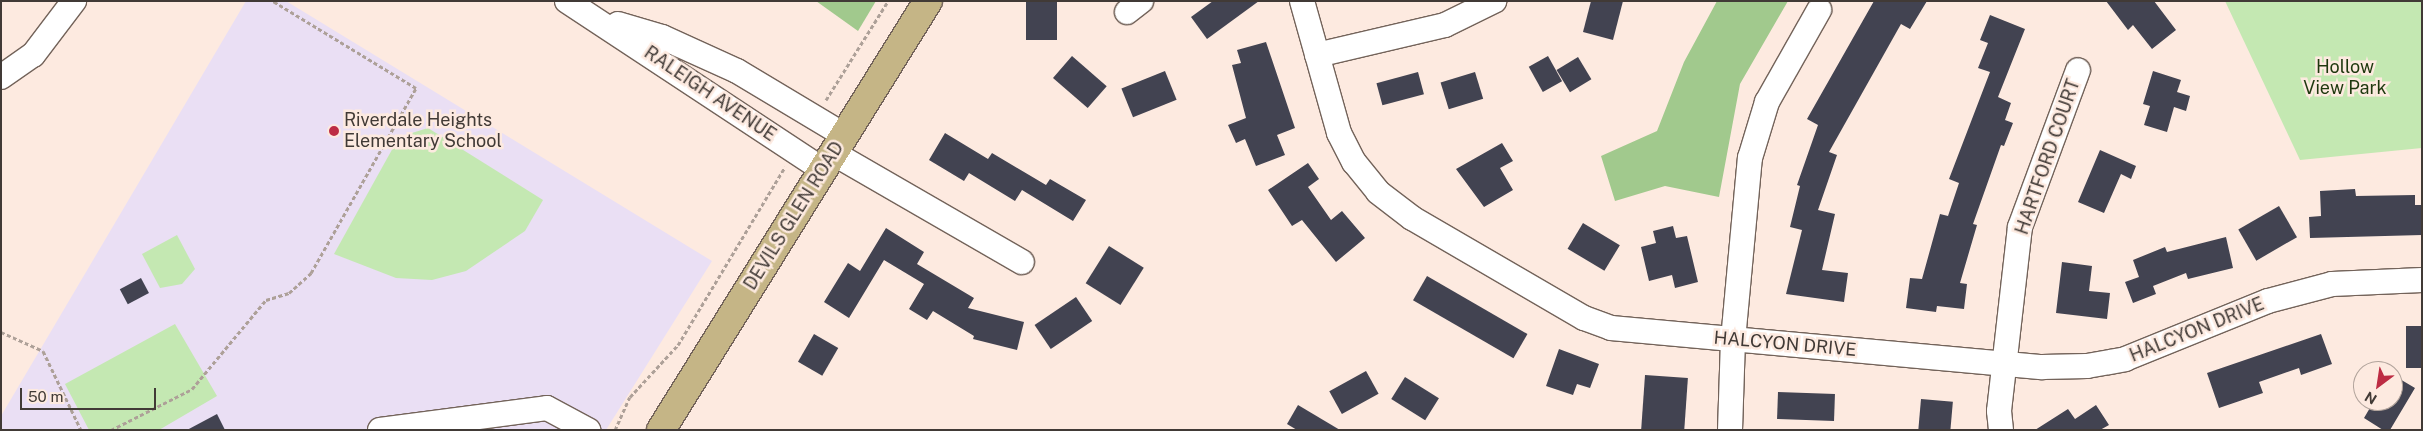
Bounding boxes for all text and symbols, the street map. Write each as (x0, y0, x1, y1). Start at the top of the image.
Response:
street label: RALEIGH AVENUE (640, 42, 780, 146)
park label: Hollow View Park (2303, 57, 2387, 100)
street label: HARTFORD COURT (2011, 77, 2085, 237)
place label: Riverdale Heights Elementary School (344, 110, 502, 152)
marker: Riverdale Heights Elementary School (328, 125, 340, 137)
street label: DEVILS GLEN ROAD (740, 138, 848, 294)
street label: HALCYON DRIVE (2127, 293, 2267, 367)
street label: HALCYON DRIVE (1713, 327, 1857, 361)
north arrow (2353, 361, 2403, 411)
scale bar (22, 378, 159, 410)
text: 50 m (28, 388, 63, 405)
text: N (2362, 388, 2380, 408)

